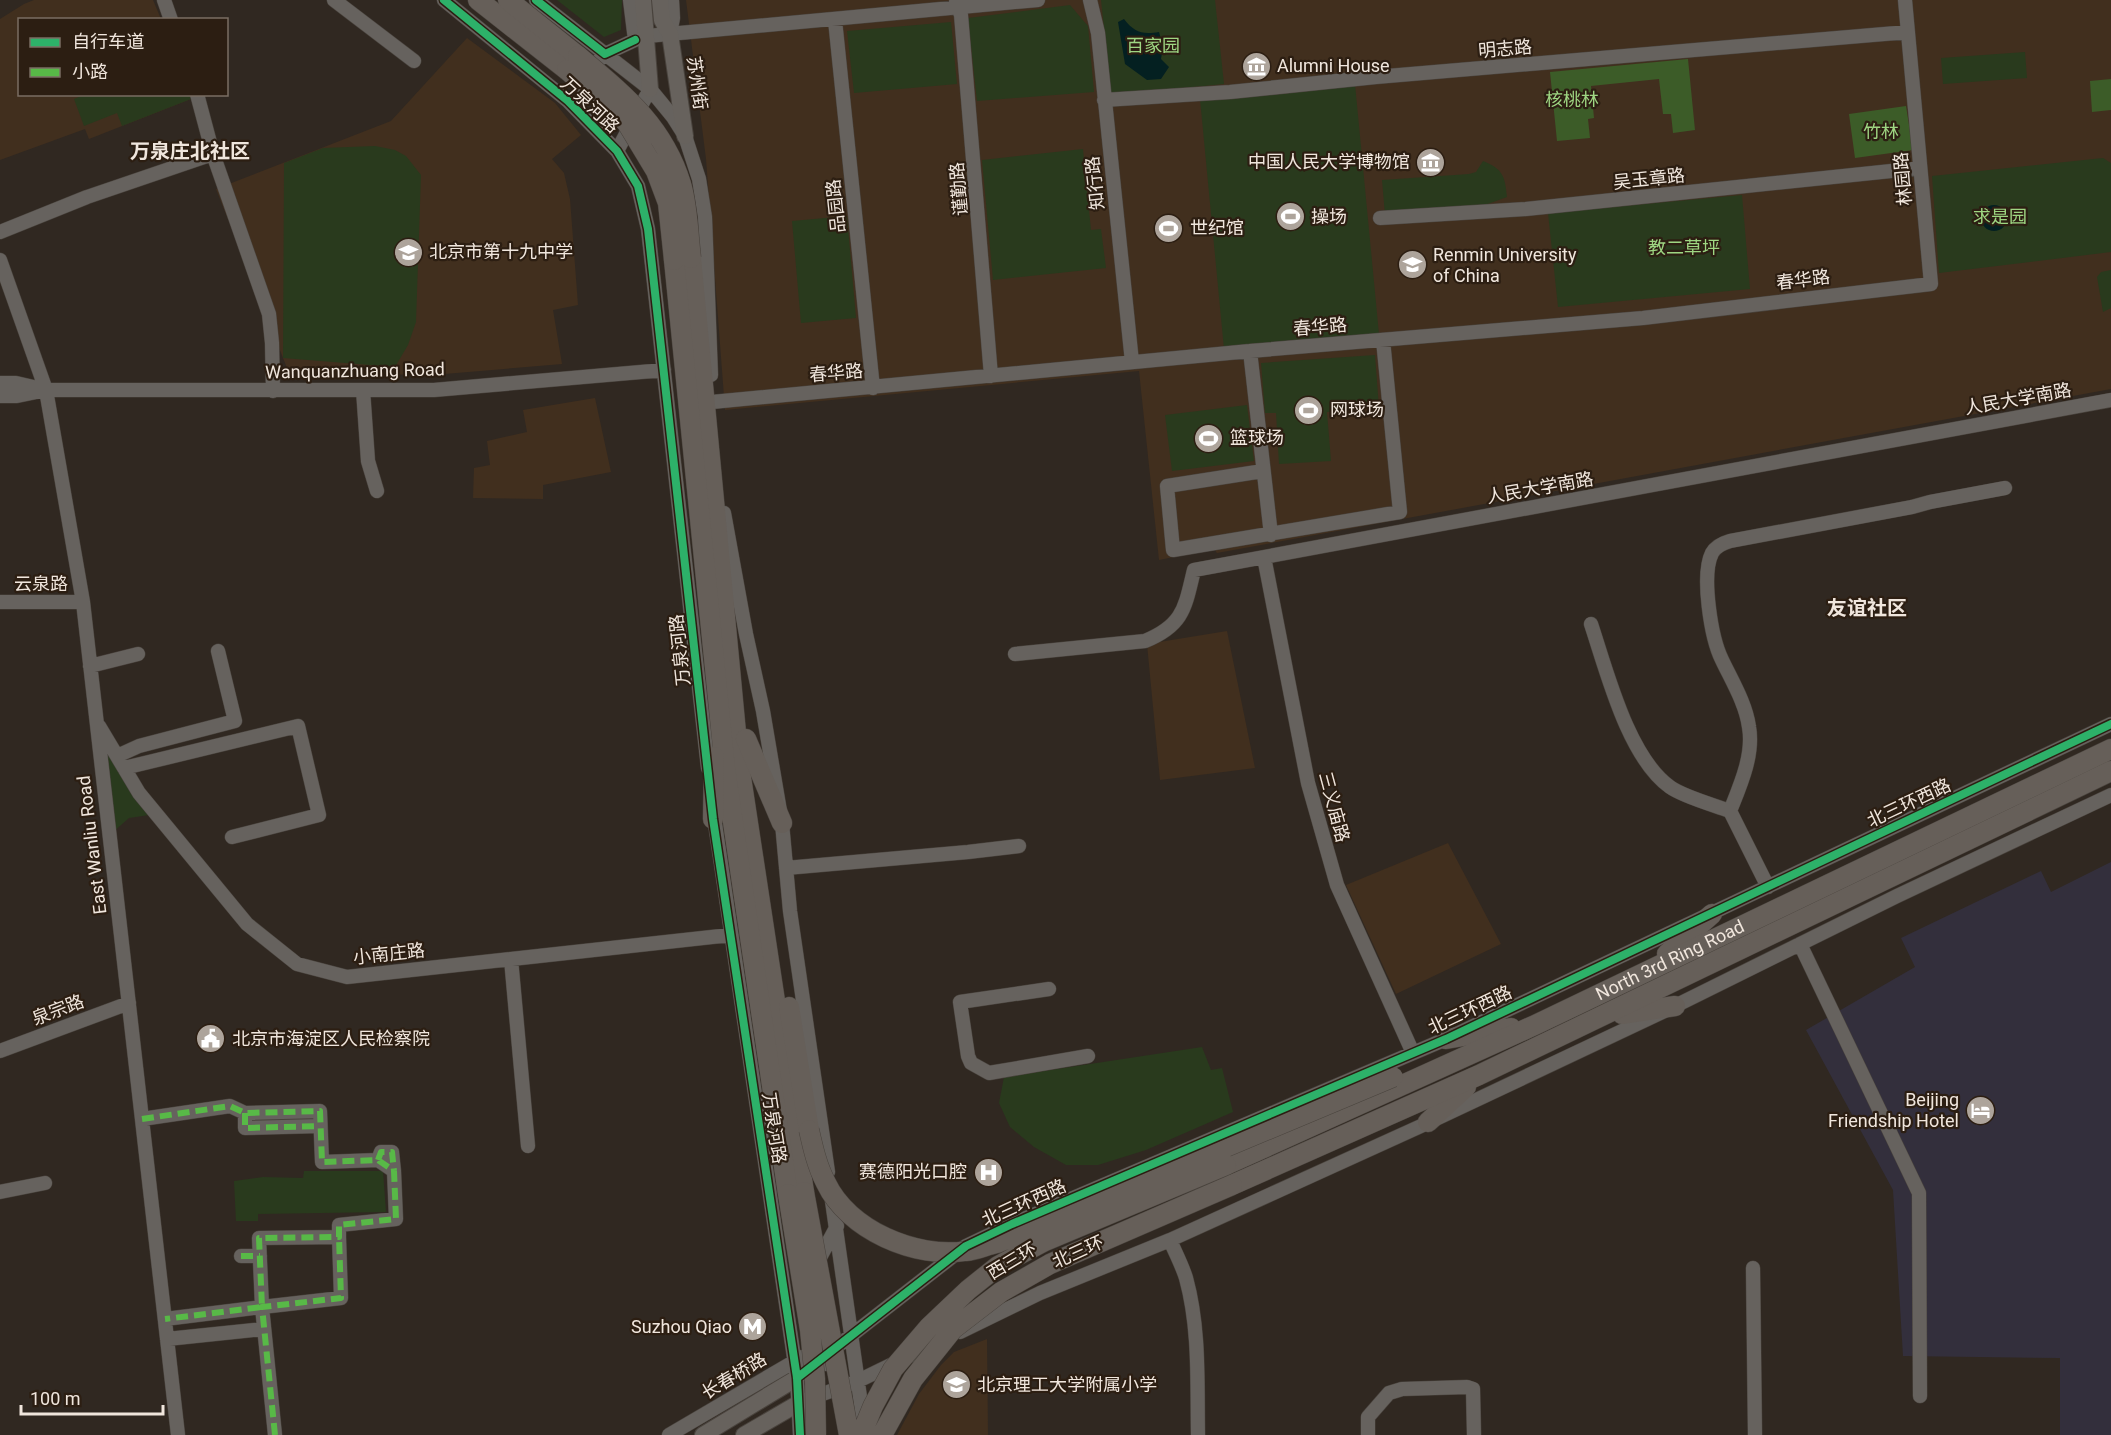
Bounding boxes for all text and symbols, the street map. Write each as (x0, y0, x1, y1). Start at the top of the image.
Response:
legend (18, 18, 228, 96)
text: 自行车道 (72, 31, 144, 52)
park label: 百家园 (1126, 35, 1180, 56)
street label: 明志路 (1477, 36, 1533, 61)
museum icon: Alumni House (1240, 50, 1272, 82)
street label: 苏州街 (683, 55, 712, 111)
place label: Alumni House (1277, 55, 1389, 76)
text: 小路 (72, 61, 108, 82)
street label: 万泉河路 (557, 72, 624, 137)
park label: 核桃林 (1545, 89, 1599, 110)
park label: 竹林 (1863, 121, 1899, 142)
district label: 万泉庄北社区 (130, 139, 250, 163)
museum icon: 中国人民大学博物馆 (1415, 146, 1447, 178)
place label: 中国人民大学博物馆 (1248, 151, 1410, 172)
street label: 林园路 (1890, 151, 1915, 207)
street label: 知行路 (1081, 155, 1108, 211)
street label: 谨勤路 (946, 161, 971, 217)
street label: 吴玉章路 (1612, 164, 1686, 193)
street label: 品园路 (822, 178, 849, 234)
sports icon: 操场 (1274, 201, 1306, 233)
place label: 操场 (1311, 206, 1347, 227)
park label: 求是园 (1973, 206, 2027, 227)
sports icon: 世纪馆 (1153, 212, 1185, 244)
place label: 世纪馆 (1190, 217, 1244, 238)
school or university icon: 北京市第十九中学 (392, 236, 424, 268)
park label: 教二草坪 (1648, 237, 1720, 258)
place label: 北京市第十九中学 (429, 241, 573, 262)
place label: Renmin University of China (1433, 244, 1577, 286)
school or university icon: Renmin University of China (1396, 249, 1428, 281)
street label: 春华路 (1775, 266, 1831, 293)
street label: 春华路 (1292, 314, 1348, 339)
street label: Wanquanzhuang Road (265, 358, 445, 383)
street label: 春华路 (808, 360, 864, 385)
street label: 人民大学南路 (1963, 379, 2073, 418)
sports icon: 网球场 (1293, 394, 1325, 426)
place label: 网球场 (1330, 399, 1384, 420)
sports icon: 篮球场 (1193, 422, 1225, 454)
place label: 篮球场 (1230, 427, 1284, 448)
street label: 人民大学南路 (1485, 468, 1595, 507)
street label: 云泉路 (14, 573, 68, 594)
district label: 友谊社区 (1827, 596, 1907, 620)
street label: 万泉河路 (665, 613, 694, 687)
street label: 三义庙路 (1315, 769, 1354, 844)
street label: 北三环西路 (1864, 774, 1954, 831)
street label: East Wanliu Road (73, 775, 110, 916)
street label: North 3rd Ring Road (1592, 915, 1747, 1004)
street label: 小南庄路 (352, 939, 426, 968)
street label: 北三环西路 (1425, 981, 1515, 1038)
street label: 泉宗路 (29, 990, 87, 1029)
public building icon: 北京市海淀区人民检察院 (195, 1023, 227, 1055)
place label: 北京市海淀区人民检察院 (232, 1028, 430, 1049)
place label: Beijing Friendship Hotel (1828, 1089, 1959, 1131)
street label: 万泉河路 (758, 1091, 790, 1165)
hotel icon: Beijing Friendship Hotel (1964, 1094, 1996, 1126)
hospital icon: 赛德阳光口腔 (972, 1156, 1004, 1188)
place label: 赛德阳光口腔 (859, 1161, 967, 1182)
street label: 北三环西路 (978, 1175, 1069, 1230)
street label: 北三环 (1049, 1231, 1107, 1272)
street label: 西三环 (983, 1238, 1040, 1283)
metro station icon: Suzhou Qiao (737, 1311, 769, 1343)
place label: Suzhou Qiao (631, 1316, 732, 1337)
street label: 长春桥路 (697, 1348, 770, 1403)
school or university icon: 北京理工大学附属小学 (940, 1369, 972, 1401)
place label: 北京理工大学附属小学 (977, 1374, 1157, 1395)
scale bar (21, 1378, 164, 1416)
text: 100 m (30, 1388, 81, 1409)

